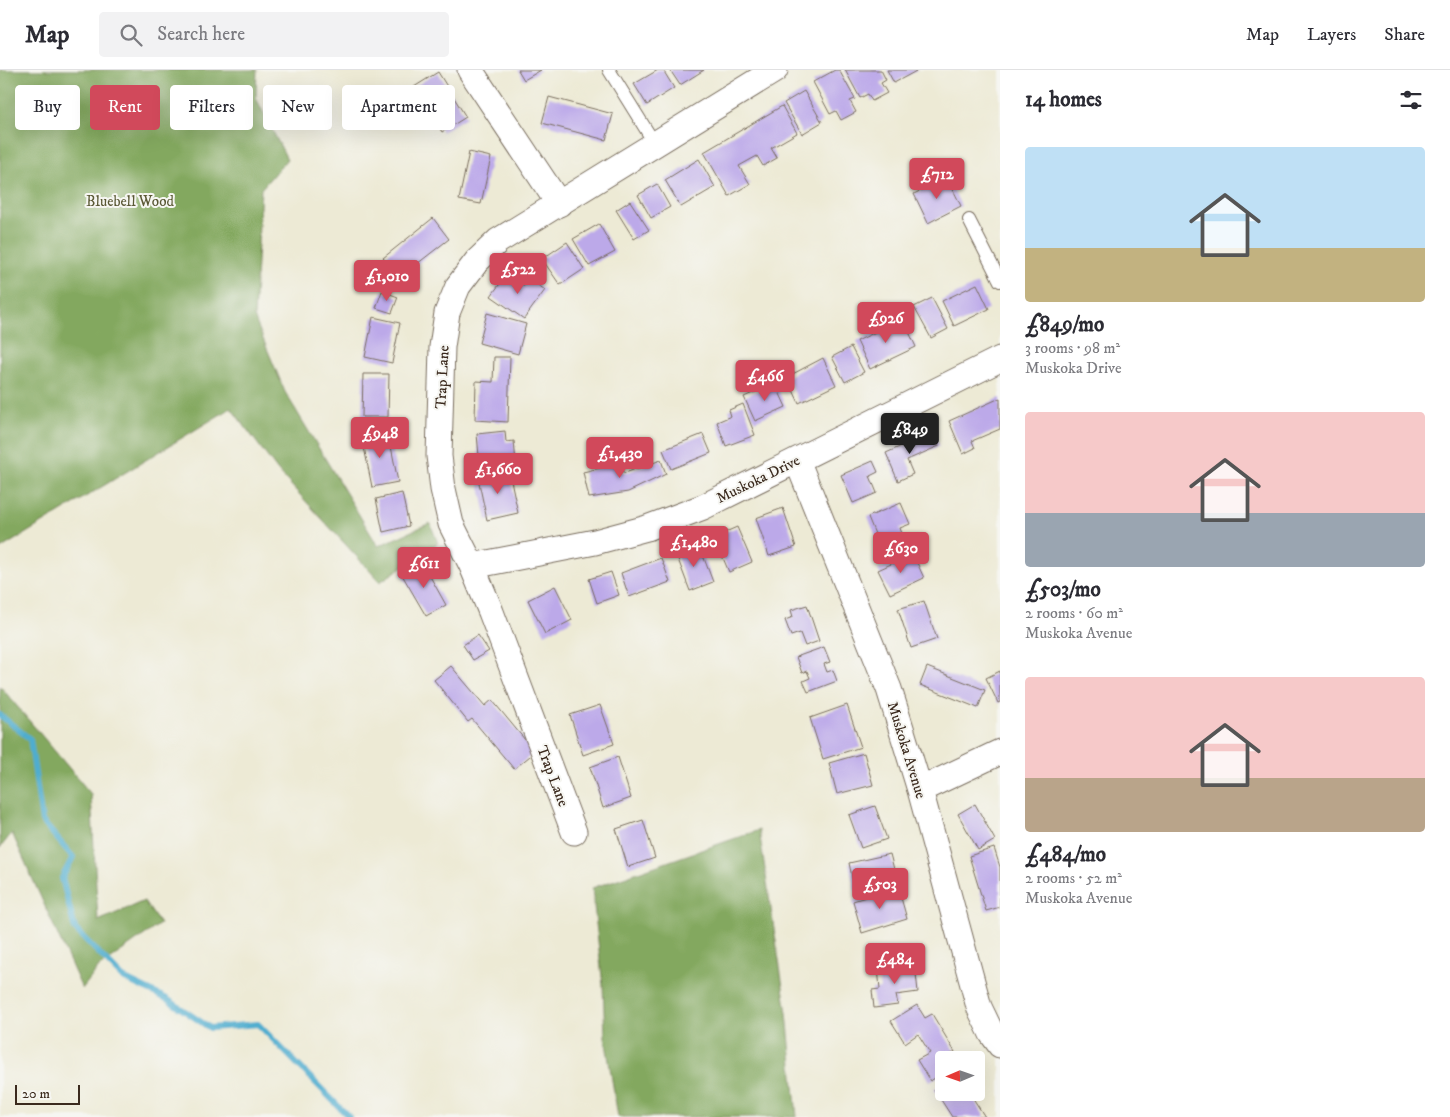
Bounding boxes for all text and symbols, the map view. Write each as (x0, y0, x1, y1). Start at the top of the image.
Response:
search box (99, 12, 449, 57)
text: Map (25, 20, 69, 50)
icon: search (117, 21, 145, 49)
text: Search here (157, 23, 245, 46)
text: Map (1246, 24, 1279, 46)
text: Layers (1307, 24, 1356, 46)
text: Share (1384, 24, 1425, 46)
chip: Buy (15, 85, 80, 130)
chip: Rent (90, 85, 160, 130)
chip: Filters (170, 85, 253, 130)
chip: New (263, 85, 332, 130)
chip: Apartment (342, 85, 455, 130)
icon: filters (1397, 86, 1425, 114)
text: 14 homes (1025, 87, 1102, 113)
pin: £712 (907, 158, 967, 200)
text: £712 (920, 164, 954, 184)
icon: home (1180, 180, 1270, 270)
park label: Bluebell Wood (86, 192, 174, 211)
pin: £522 (488, 252, 548, 295)
text: £522 (501, 259, 535, 279)
pin: £1,010 (346, 260, 428, 302)
text: £1,010 (365, 266, 409, 286)
pin: £926 (856, 302, 916, 344)
text: £926 (868, 308, 904, 328)
text: £849/mo (1025, 312, 1104, 338)
text: 3 rooms · 98 m² (1025, 338, 1120, 358)
street label: Trap Lane (431, 345, 454, 409)
text: Muskoka Drive (1025, 358, 1122, 378)
pin: £466 (735, 360, 795, 402)
text: £466 (747, 366, 783, 386)
pin: £849 (880, 412, 940, 455)
pin: £948 (350, 416, 410, 459)
text: £849 (892, 419, 928, 439)
text: £948 (362, 423, 398, 443)
pin: £1,430 (579, 436, 661, 479)
text: £1,430 (597, 443, 643, 463)
icon: home (1180, 445, 1270, 535)
street label: Muskoka Drive (713, 451, 803, 508)
pin: £1,660 (457, 452, 539, 495)
text: £1,660 (475, 459, 521, 479)
pin: £1,480 (653, 526, 735, 568)
text: £1,480 (670, 532, 718, 552)
pin: £630 (871, 532, 931, 574)
text: £630 (884, 538, 918, 558)
pin: £611 (394, 546, 454, 589)
text: £611 (408, 553, 440, 573)
text: £503/mo (1025, 577, 1101, 603)
text: 2 rooms · 60 m² (1025, 603, 1123, 623)
text: Muskoka Avenue (1025, 623, 1132, 643)
street label: Muskoka Avenue (883, 699, 930, 801)
icon: home (1180, 710, 1270, 800)
street label: Trap Lane (532, 743, 573, 809)
text: £484/mo (1025, 842, 1106, 868)
pin: £503 (850, 868, 910, 910)
text: 2 rooms · 52 m² (1025, 868, 1122, 888)
text: £503 (863, 874, 897, 894)
text: Muskoka Avenue (1025, 888, 1132, 908)
pin: £484 (865, 942, 925, 985)
text: £484 (876, 949, 914, 969)
north arrow (935, 1051, 985, 1101)
map controls (935, 1051, 985, 1101)
scale bar (15, 1082, 80, 1105)
text: 20 m (22, 1085, 50, 1103)

